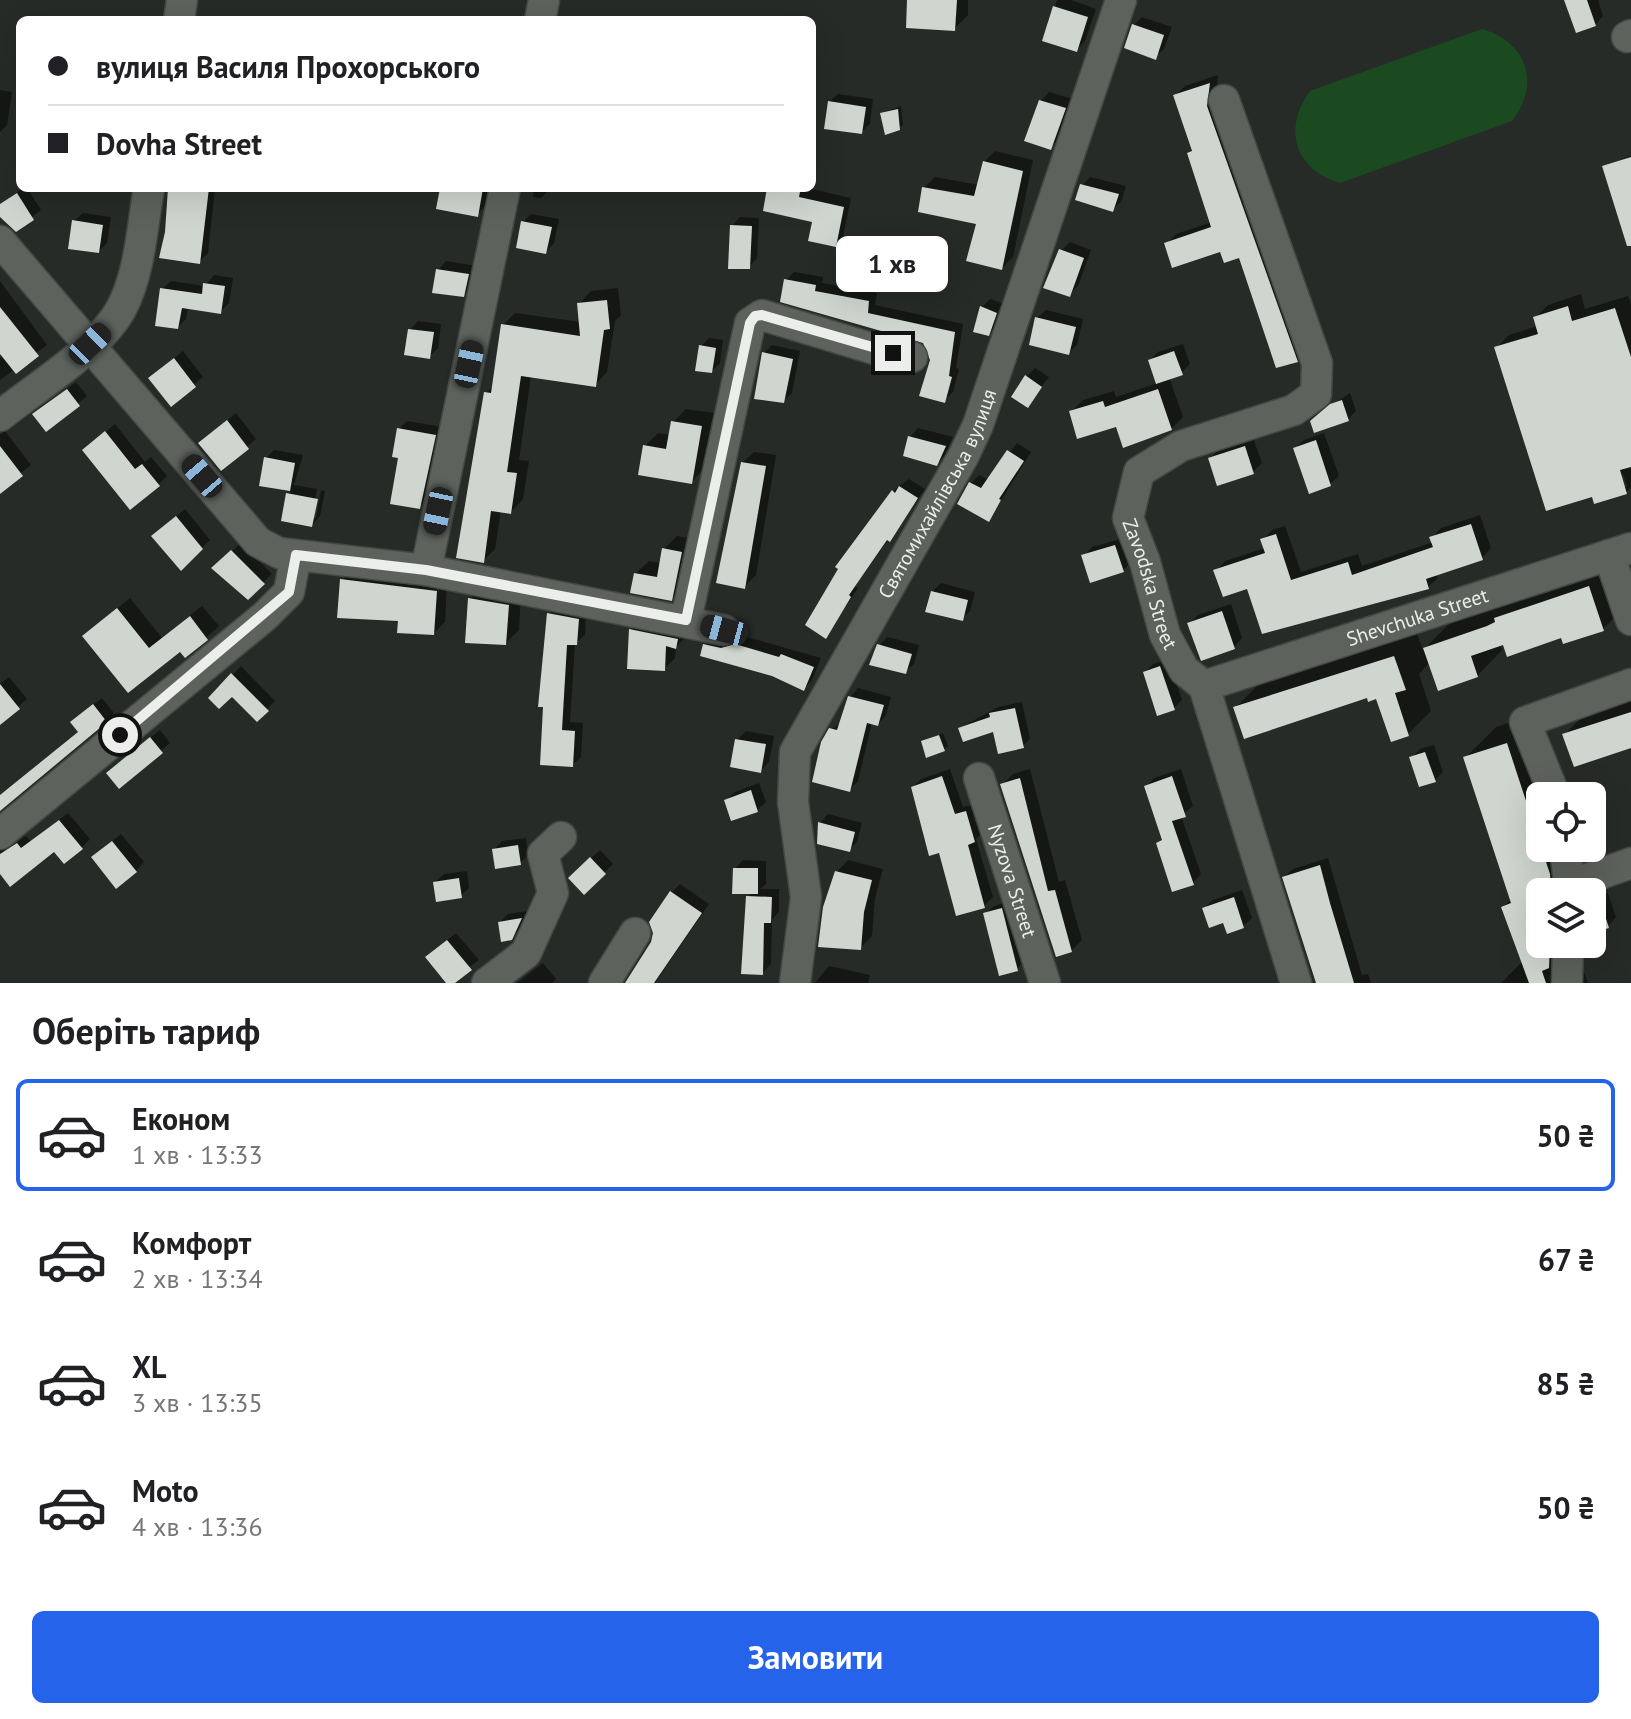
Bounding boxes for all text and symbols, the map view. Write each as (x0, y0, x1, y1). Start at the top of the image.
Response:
text: вулиця Василя Прохорського (96, 47, 480, 86)
text: Dovha Street (96, 124, 262, 163)
callout: 1 хв (837, 237, 949, 293)
text: 1 хв (868, 247, 916, 280)
car (64, 319, 116, 369)
route end (875, 335, 911, 371)
car (452, 338, 486, 390)
street label: Святомихайлівська вулиця (872, 386, 1002, 603)
car (177, 450, 227, 502)
car (421, 485, 455, 537)
street label: Zavodska Street (1116, 515, 1183, 654)
street label: Shevchuka Street (1343, 582, 1492, 652)
car (698, 612, 750, 648)
route start (102, 717, 138, 753)
map controls (1526, 782, 1606, 958)
button: locate (1526, 782, 1606, 862)
street label: Nyzova Street (982, 821, 1043, 941)
button: layers (1526, 878, 1606, 958)
text: Оберіть тариф (32, 1007, 260, 1054)
icon: car (36, 1099, 108, 1171)
text: Економ (132, 1099, 230, 1138)
text: 50 ₴ (1536, 1116, 1595, 1155)
text: 1 хв · 13:33 (132, 1138, 263, 1171)
icon: car (36, 1223, 108, 1295)
text: Комфорт (132, 1223, 251, 1262)
text: 67 ₴ (1538, 1240, 1595, 1279)
text: 2 хв · 13:34 (132, 1262, 263, 1295)
icon: car (36, 1347, 108, 1419)
text: XL (132, 1347, 166, 1386)
text: 85 ₴ (1536, 1364, 1595, 1403)
text: 3 хв · 13:35 (132, 1386, 263, 1419)
icon: car (36, 1471, 108, 1543)
text: Moto (132, 1471, 199, 1510)
text: 50 ₴ (1536, 1488, 1595, 1527)
text: 4 хв · 13:36 (132, 1510, 263, 1543)
button: Замовити (32, 1611, 1599, 1703)

